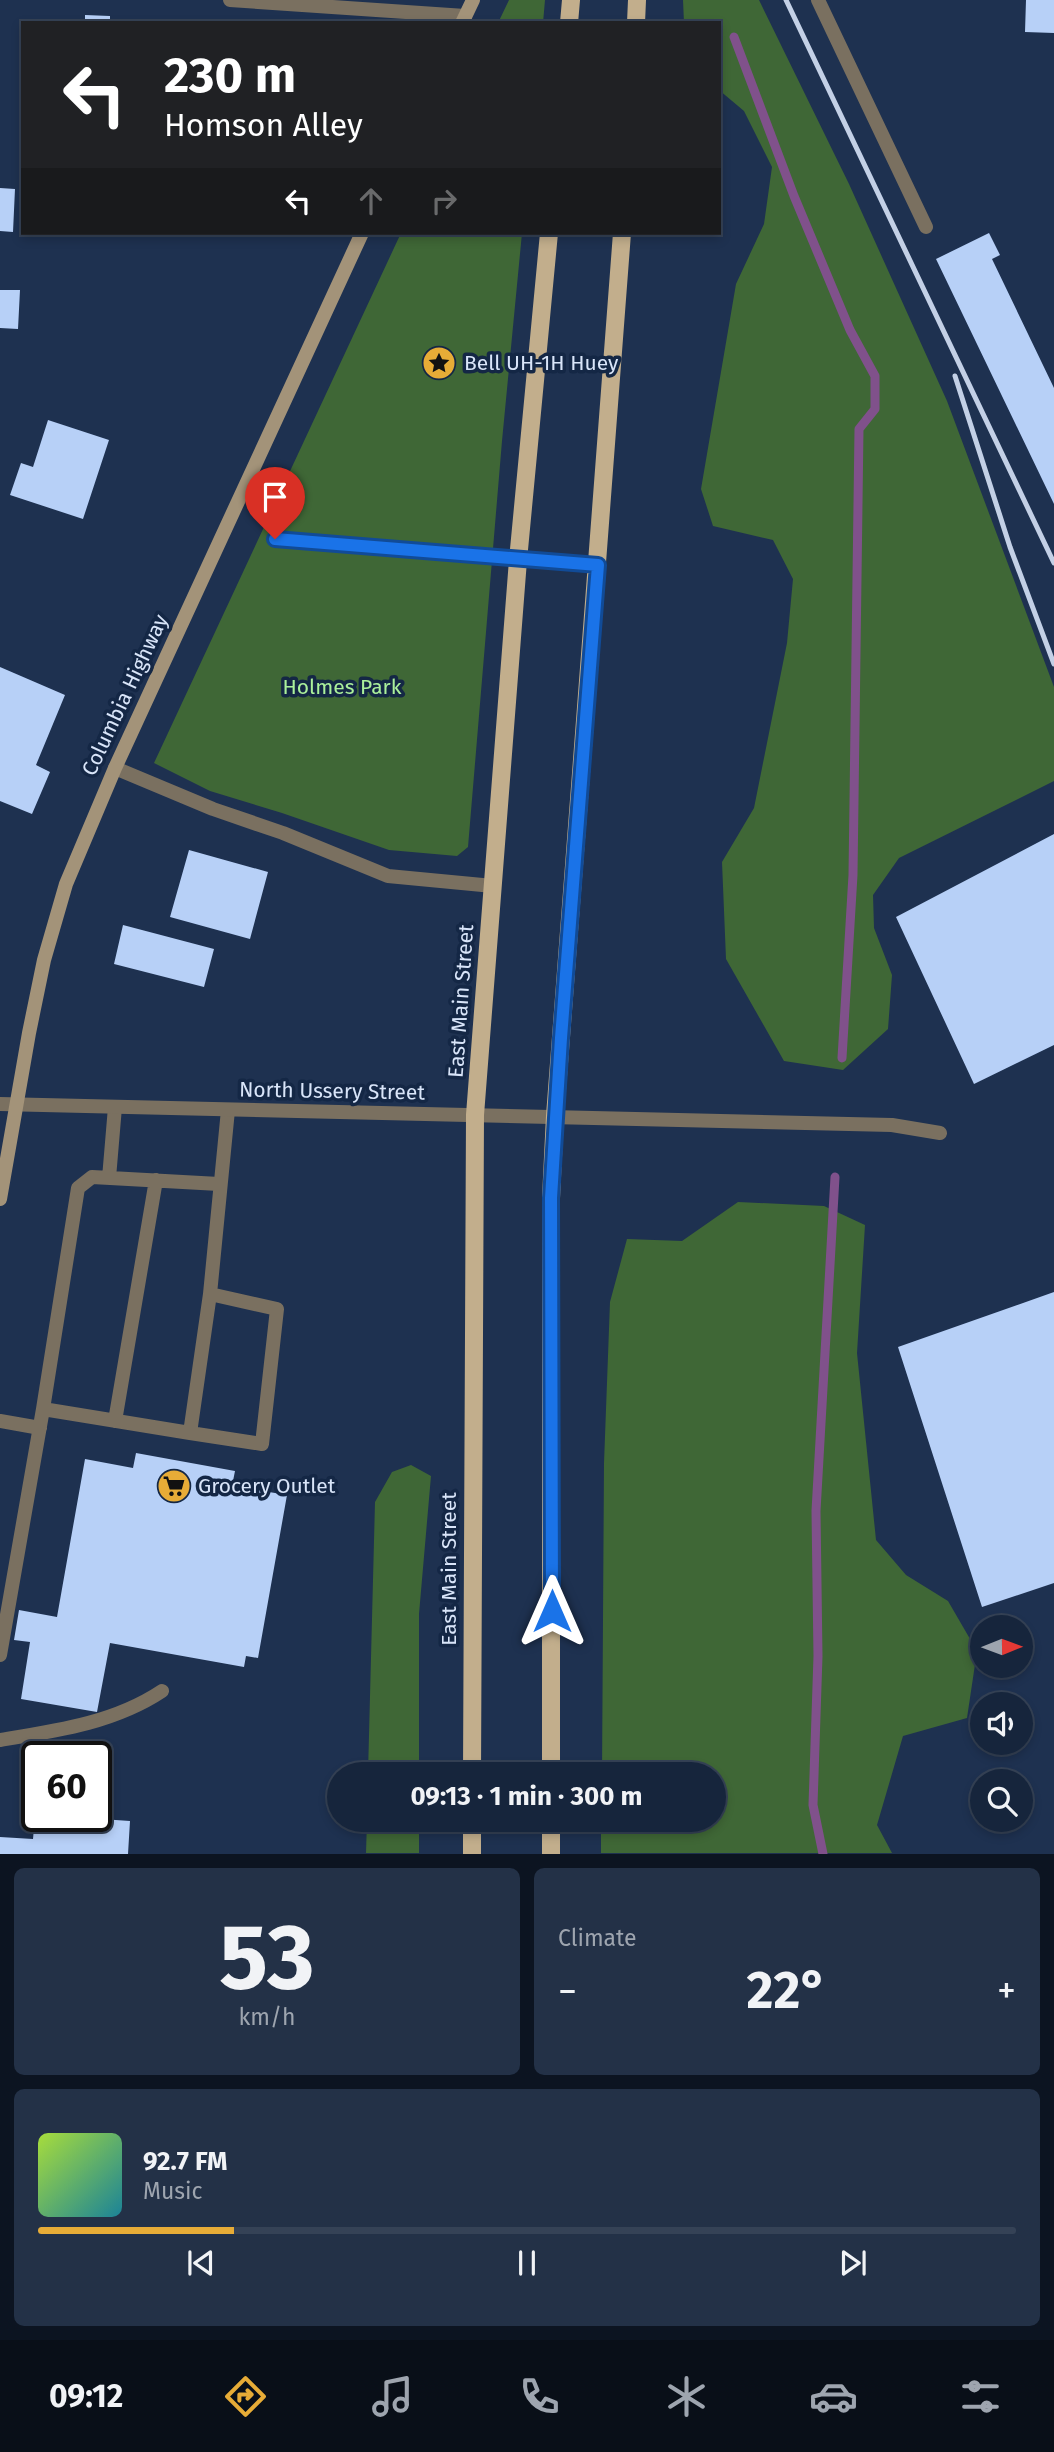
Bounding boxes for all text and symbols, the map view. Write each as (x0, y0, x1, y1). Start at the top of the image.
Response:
text: 230 m (164, 46, 296, 105)
icon: left (49, 49, 140, 140)
text: Homson Alley (164, 106, 363, 144)
icon: left (279, 182, 317, 220)
icon: ahead (352, 182, 390, 220)
icon: right (425, 182, 463, 220)
place icon: Bell UH-1H Huey (420, 344, 458, 382)
place label: Bell UH-1H Huey (464, 350, 619, 376)
pin (245, 467, 305, 539)
icon: arrive (256, 478, 294, 516)
street label: Columbia Highway (76, 610, 174, 780)
park label: Holmes Park (283, 674, 402, 700)
street label: East Main Street (443, 923, 479, 1079)
street label: North Ussery Street (239, 1076, 426, 1106)
supermarket icon: Grocery Outlet (155, 1467, 193, 1505)
place label: Grocery Outlet (198, 1473, 336, 1499)
street label: East Main Street (436, 1492, 462, 1646)
position arrow (515, 1574, 589, 1648)
north arrow (970, 1615, 1032, 1678)
map controls (970, 1615, 1033, 1832)
button: sound (970, 1692, 1033, 1755)
speed limit sign: 60 (21, 1741, 112, 1832)
button: search (970, 1769, 1033, 1832)
text: 09:13 · 1 min · 300 m (410, 1781, 643, 1812)
text: 53 (219, 1903, 315, 2012)
text: Climate (558, 1924, 637, 1952)
text: 22° (747, 1959, 827, 2022)
text: − (558, 1968, 577, 2014)
text: + (997, 1968, 1016, 2014)
text: km/h (239, 2003, 295, 2031)
text: 92.7 FM (143, 2146, 227, 2177)
text: Music (143, 2177, 203, 2205)
icon: previous (182, 2244, 220, 2282)
icon: pause (508, 2244, 546, 2282)
icon: next (834, 2244, 872, 2282)
icon: directions (221, 2372, 270, 2421)
icon: music (368, 2372, 417, 2421)
icon: phone (515, 2372, 564, 2421)
icon: climate (662, 2372, 711, 2421)
icon: car (809, 2372, 858, 2421)
icon: filters (956, 2372, 1005, 2421)
text: 09:12 (49, 2377, 123, 2415)

